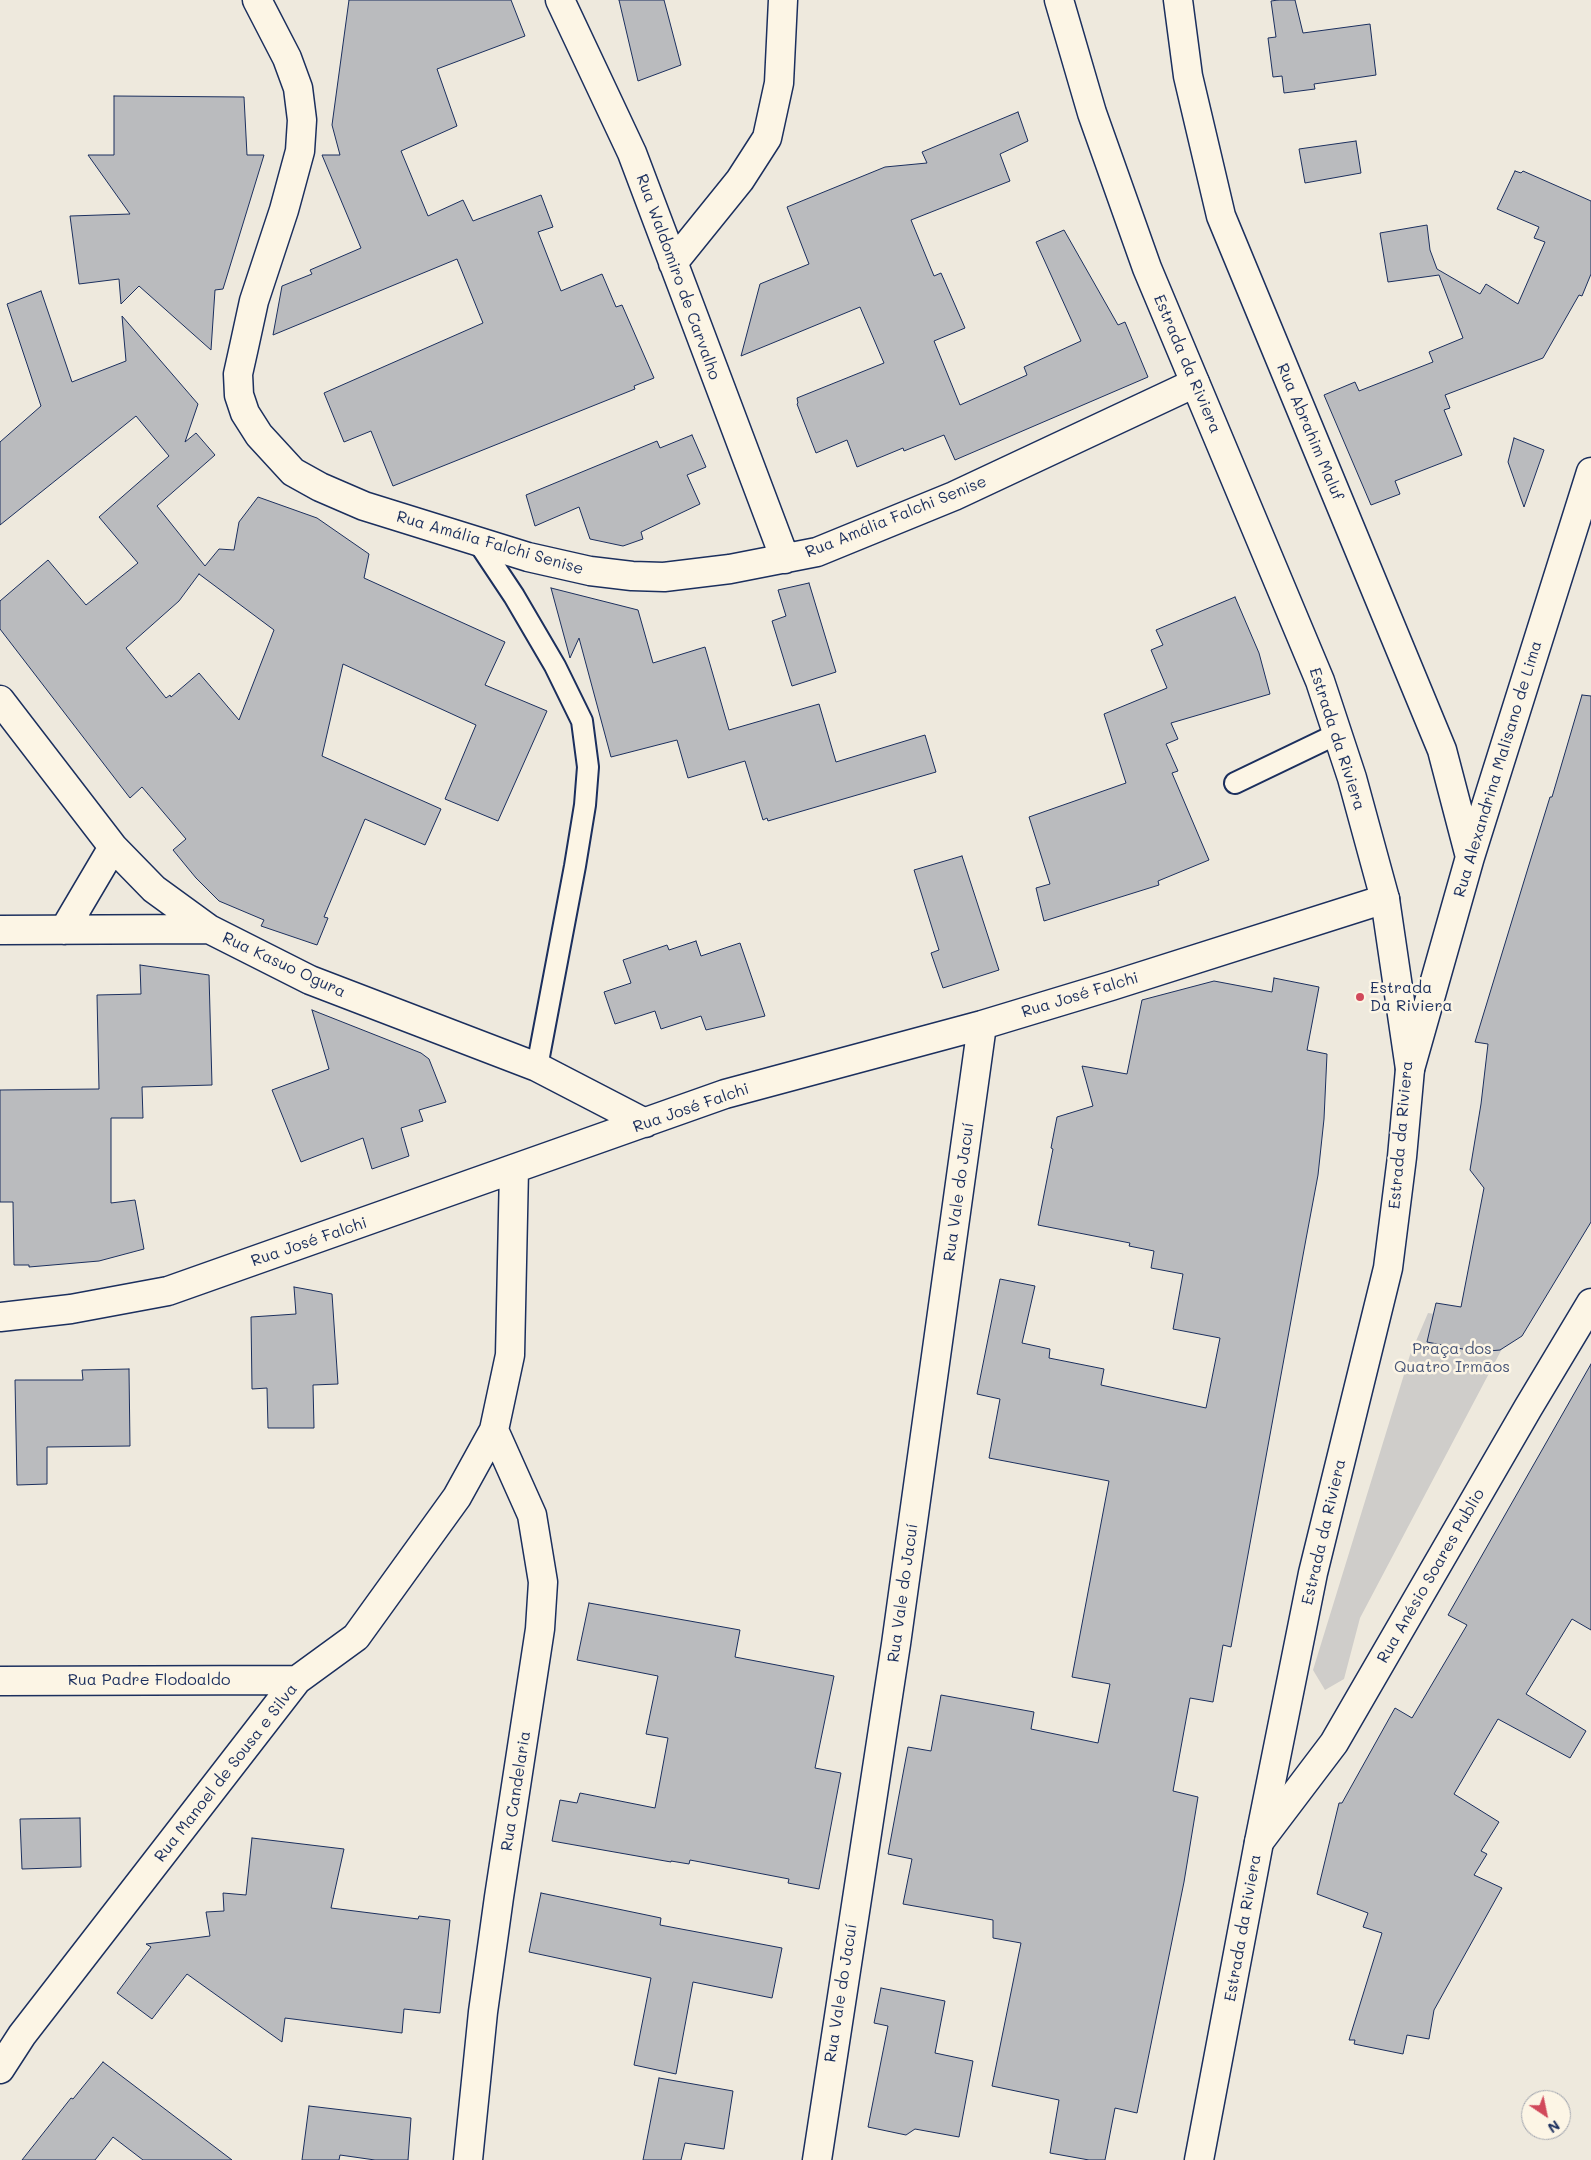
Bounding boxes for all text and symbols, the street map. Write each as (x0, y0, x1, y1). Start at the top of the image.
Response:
street label: Rua Waldomiro de Carvalho (632, 171, 724, 383)
street label: Estrada da Riviera (1149, 292, 1225, 436)
street label: Rua Abrahim Maluf (1272, 361, 1348, 503)
street label: Rua Amália Falchi Senise (803, 472, 989, 562)
street label: Rua Amália Falchi Senise (394, 507, 586, 579)
street label: Rua Alexandrina Malisano de Lima (1450, 638, 1546, 900)
street label: Estrada da Riviera (1305, 665, 1369, 813)
street label: Rua Kasuo Ogura (219, 928, 349, 1002)
street label: Rua José Falchi (1019, 968, 1141, 1022)
place label: Estrada Da Riviera (1370, 978, 1452, 1016)
marker: Estrada Da Riviera (1354, 991, 1366, 1003)
street label: Estrada da Riviera (1385, 1060, 1417, 1210)
street label: Rua José Falchi (630, 1079, 752, 1137)
street label: Rua Vale do Jacuí (940, 1121, 978, 1263)
street label: Rua José Falchi (248, 1213, 370, 1271)
park label: Praça dos Quatro Irmãos (1394, 1339, 1510, 1377)
street label: Estrada da Riviera (1298, 1457, 1350, 1607)
street label: Rua Anésio Soares Publio (1373, 1485, 1489, 1667)
street label: Rua Vale do Jacuí (884, 1522, 922, 1664)
street label: Rua Padre Flodoaldo (68, 1670, 230, 1690)
street label: Rua Manoel de Sousa e Silva (150, 1680, 302, 1866)
street label: Rua Candelaria (497, 1730, 535, 1852)
street label: Estrada da Riviera (1221, 1853, 1265, 2003)
street label: Rua Vale do Jacuí (821, 1922, 861, 2064)
north arrow (1521, 2090, 1571, 2140)
text: N (1544, 2116, 1564, 2138)

